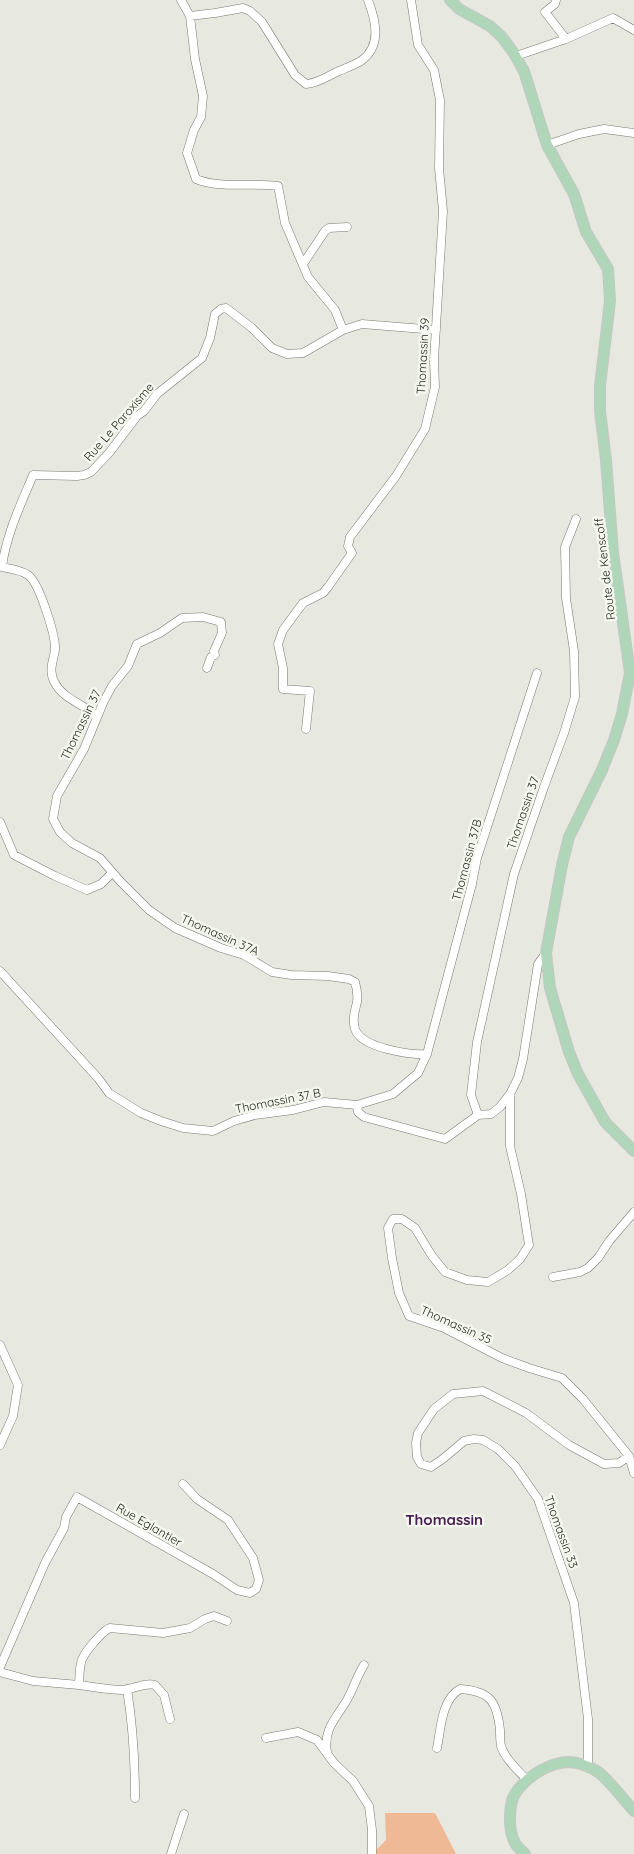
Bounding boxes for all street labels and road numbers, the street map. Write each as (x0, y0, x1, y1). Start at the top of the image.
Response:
street label: Thomassin 39 (413, 317, 432, 395)
street label: Rue Le Paroxisme (81, 379, 157, 464)
street label: Route de Kenscoff (591, 517, 618, 621)
street label: Thomassin 37 (57, 687, 104, 762)
street label: Thomassin 37 (503, 774, 542, 851)
street label: Thomassin 37B (448, 817, 485, 902)
street label: Thomassin 37A (179, 911, 262, 959)
street label: Thomassin 37 B (234, 1085, 322, 1116)
street label: Thomassin 35 (418, 1302, 494, 1347)
street label: Thomassin 33 (541, 1493, 582, 1570)
street label: Rue Eglantier (113, 1500, 185, 1550)

